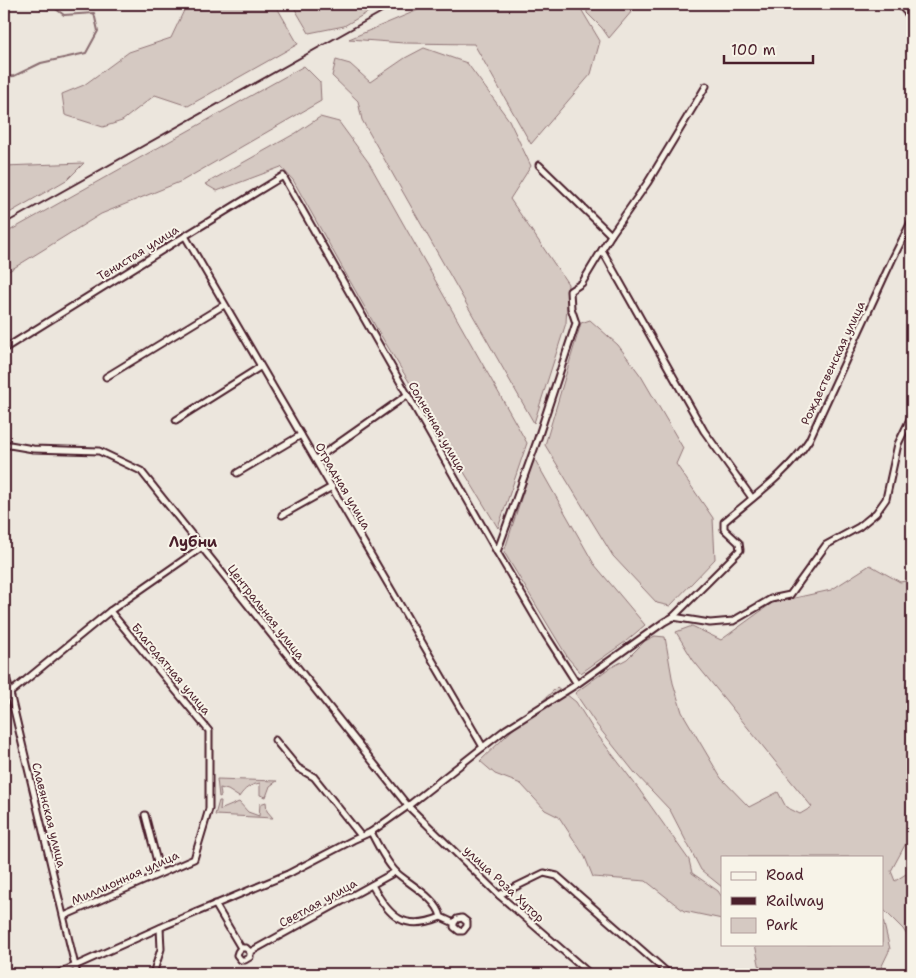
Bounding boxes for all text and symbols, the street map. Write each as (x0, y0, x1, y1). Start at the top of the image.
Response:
scale bar (724, 32, 812, 64)
text: 100 m (731, 40, 776, 60)
street label: Тенистая улица (94, 221, 182, 284)
street label: Рождественская улица (797, 298, 869, 428)
street label: Солнечная улица (404, 379, 470, 476)
street label: Отрадная улица (312, 440, 375, 533)
district label: Лубни (169, 532, 218, 552)
street label: Центральная улица (224, 561, 309, 663)
street label: Благодатная улица (128, 620, 215, 719)
street label: Славянская улица (28, 761, 70, 870)
street label: улица Роза Хутор (460, 842, 548, 926)
street label: Миллионная улица (69, 847, 182, 909)
legend (721, 856, 884, 946)
text: Road (766, 865, 804, 885)
street label: Светлая улица (276, 875, 360, 931)
text: Railway (766, 891, 824, 911)
text: Park (766, 915, 798, 935)

